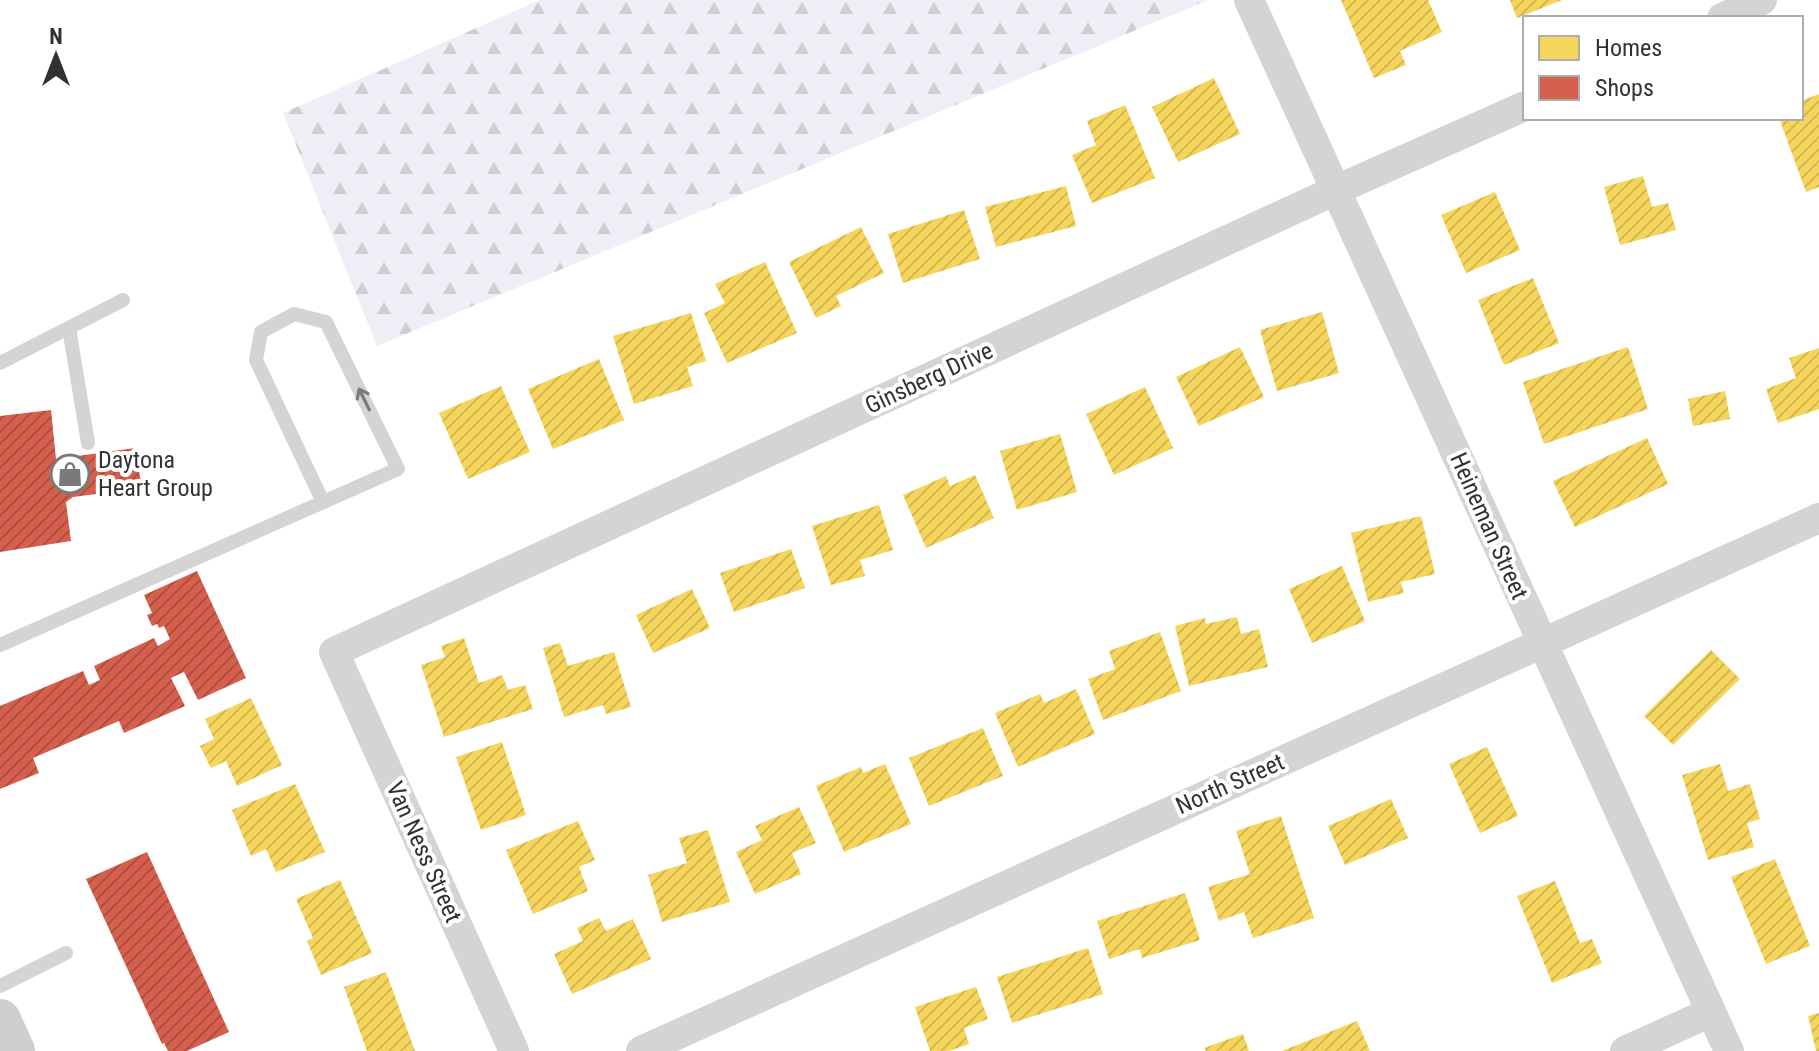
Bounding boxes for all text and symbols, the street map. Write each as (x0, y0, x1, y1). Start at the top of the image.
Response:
north arrow (16, 16, 96, 96)
legend (1523, 16, 1803, 120)
text: N (49, 24, 63, 49)
text: Homes (1595, 34, 1662, 62)
text: Shops (1595, 74, 1654, 102)
street label: Ginsberg Drive (861, 336, 997, 420)
one-way arrow (356, 387, 371, 411)
place label: Daytona Heart Group (98, 446, 213, 502)
street label: Heineman Street (1444, 448, 1534, 604)
shop icon: Daytona Heart Group (49, 453, 91, 495)
street label: North Street (1172, 748, 1288, 820)
street label: Van Ness Street (380, 777, 468, 927)

